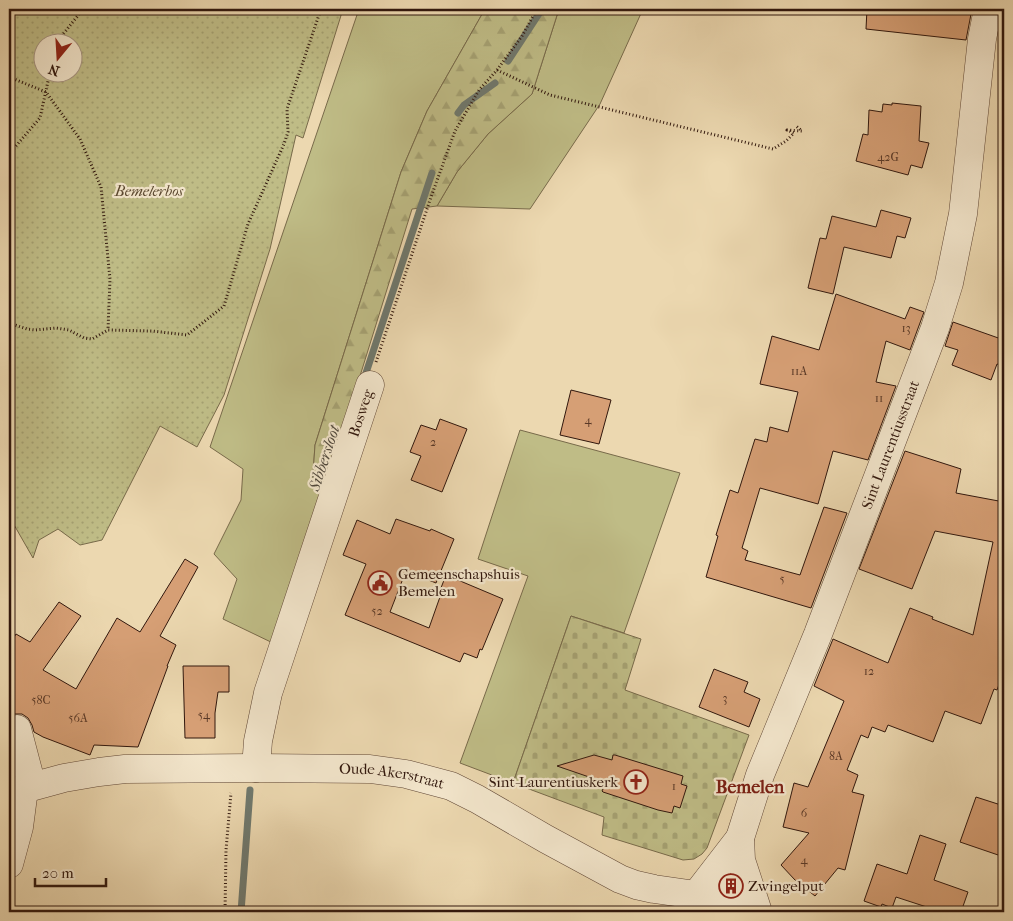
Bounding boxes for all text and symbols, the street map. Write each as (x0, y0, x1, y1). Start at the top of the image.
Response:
north arrow (32, 32, 82, 82)
text: N (46, 60, 62, 80)
house number: 42G (877, 150, 899, 164)
park label: Bemelerbos (114, 182, 184, 200)
house number: 13 (901, 321, 911, 335)
house number: 11A (791, 364, 807, 378)
street label: Sint Laurentiusstraat (858, 377, 923, 512)
street label: Bosweg (344, 386, 377, 439)
house number: 11 (875, 391, 883, 405)
house number: 4 (584, 413, 592, 427)
water label: Sibbersloot (304, 422, 344, 494)
house number: 2 (430, 435, 436, 449)
place label: Gemeenschapshuis Bemelen (398, 565, 520, 600)
public building icon: Gemeenschapshuis Bemelen (367, 570, 393, 596)
house number: 5 (779, 572, 785, 586)
house number: 52 (371, 604, 383, 618)
house number: 12 (864, 664, 874, 678)
house number: 3 (723, 691, 728, 705)
house number: 58C (31, 693, 51, 707)
house number: 54 (198, 708, 211, 722)
house number: 56A (68, 711, 88, 725)
house number: 8A (829, 749, 843, 763)
street label: Oude Akerstraat (339, 760, 447, 793)
church icon: Sint-Laurentiuskerk (623, 769, 649, 795)
place label: Sint-Laurentiuskerk (489, 773, 618, 791)
district label: Bemelen (716, 777, 785, 798)
house number: 1 (672, 779, 676, 793)
house number: 6 (801, 806, 808, 820)
house number: 4 (800, 853, 808, 867)
scale bar (35, 856, 106, 888)
text: 20 m (42, 864, 74, 882)
building icon: Zwingelput (718, 873, 744, 899)
place label: Zwingelput (748, 877, 824, 895)

